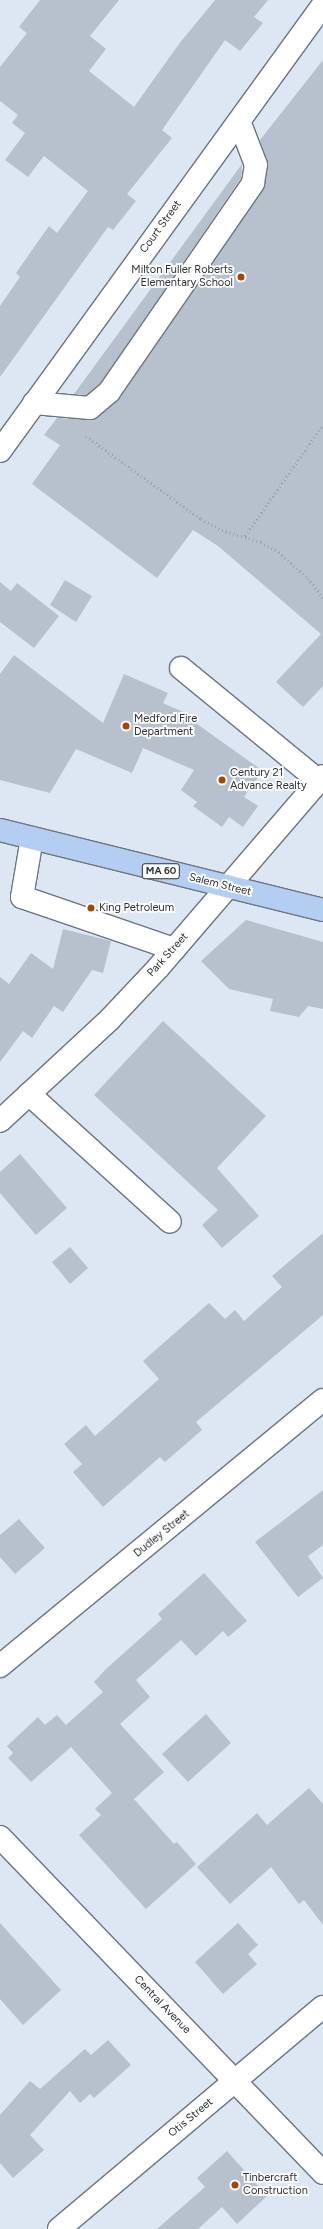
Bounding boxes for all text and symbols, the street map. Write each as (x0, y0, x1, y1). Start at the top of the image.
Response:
street label: Court Street (137, 198, 185, 256)
place label: Milton Fuller Roberts Elementary School (131, 264, 233, 290)
marker: Milton Fuller Roberts Elementary School (236, 272, 246, 282)
place label: Medford Fire Department (134, 713, 197, 739)
marker: Medford Fire Department (121, 721, 131, 731)
place label: Century 21 Advance Realty (230, 767, 307, 793)
marker: Century 21 Advance Realty (217, 775, 227, 785)
road number: MA 60 (141, 863, 181, 879)
street label: Salem Street (188, 871, 252, 899)
place label: King Petroleum (99, 901, 174, 915)
marker: King Petroleum (86, 903, 96, 913)
street label: Park Street (145, 930, 191, 980)
street label: Dudley Street (132, 1508, 192, 1560)
street label: Central Avenue (131, 1973, 193, 2037)
street label: Otis Street (166, 2096, 216, 2140)
place label: Tinbercraft Construction (243, 2172, 308, 2198)
marker: Tinbercraft Construction (230, 2180, 240, 2190)

